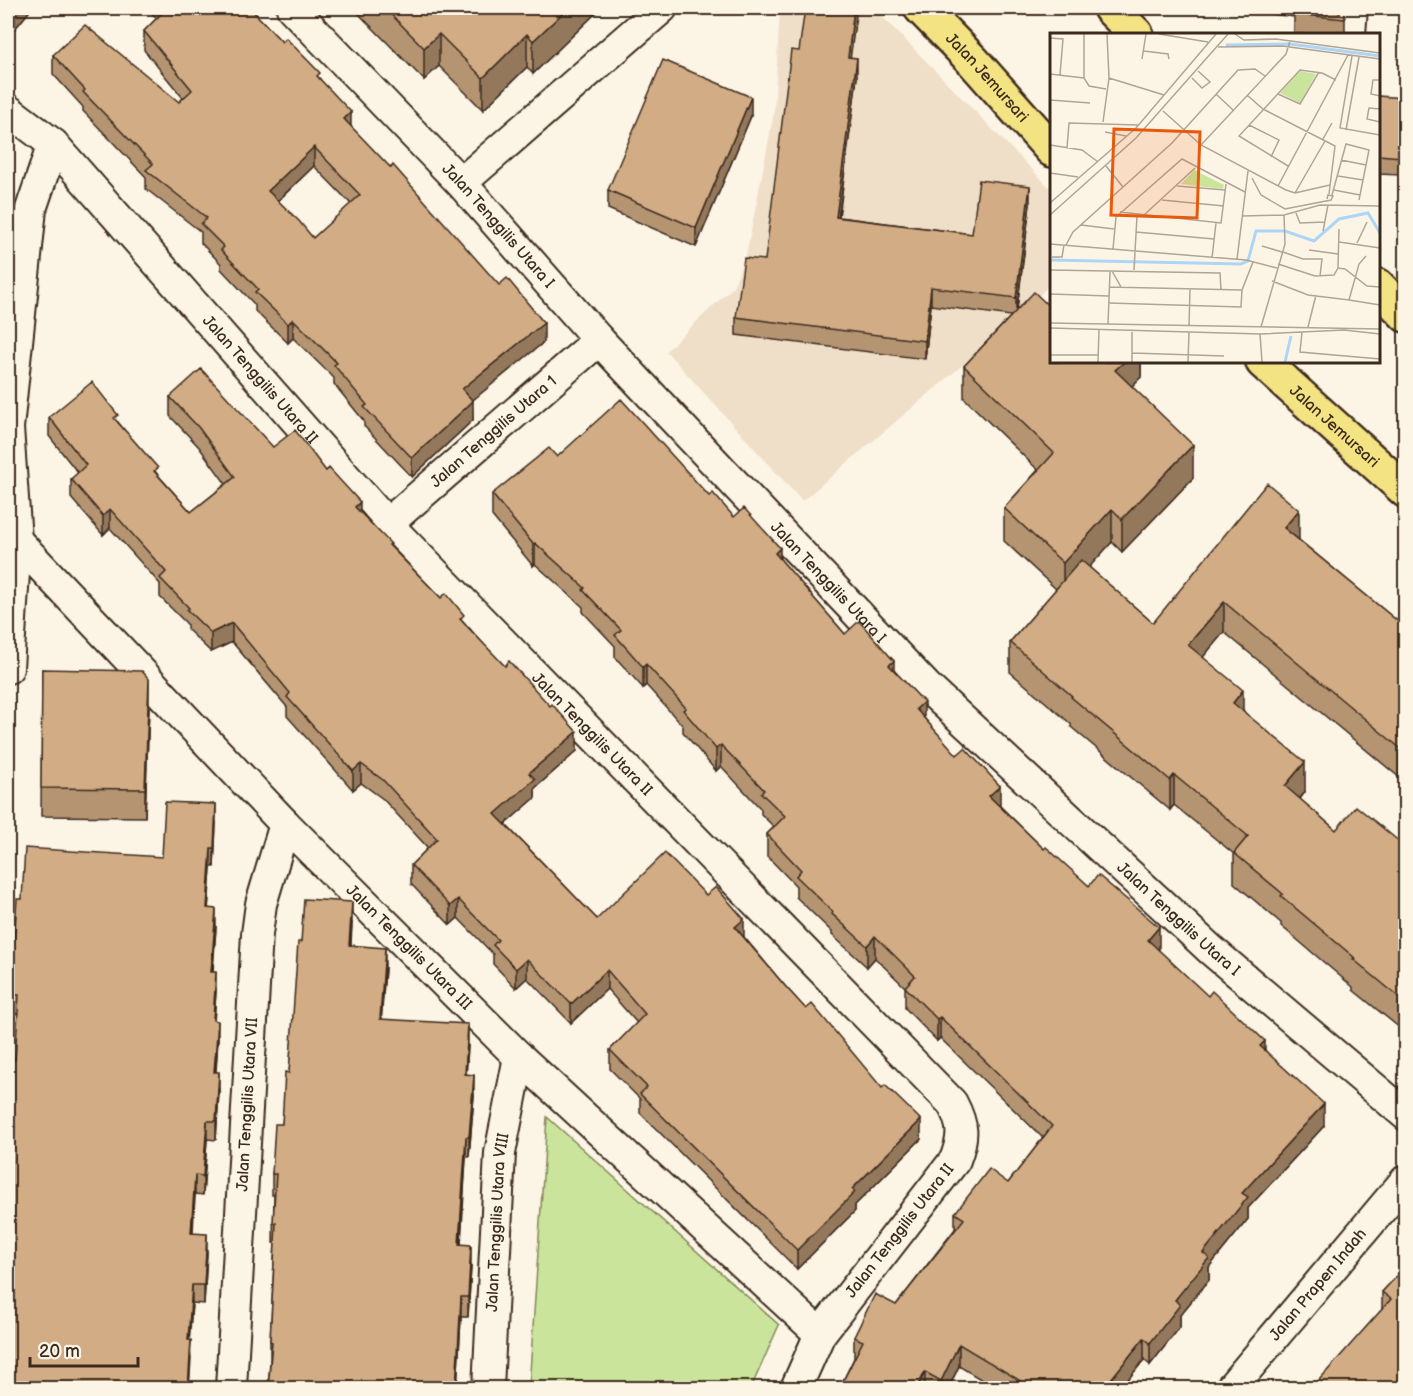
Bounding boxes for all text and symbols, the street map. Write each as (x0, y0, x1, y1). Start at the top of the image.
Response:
street label: Jalan Jemursari (942, 29, 1032, 126)
inset map (1050, 33, 1380, 363)
street label: Jalan Tenggilis Utara I (438, 160, 558, 292)
street label: Jalan Tenggilis Utara II (198, 311, 322, 448)
street label: Jalan Tenggilis Utara 1 (426, 372, 561, 492)
street label: Jalan Jemursari (1286, 381, 1383, 472)
street label: Jalan Tenggilis Utara I (766, 518, 890, 647)
street label: Jalan Tenggilis Utara II (528, 669, 656, 800)
street label: Jalan Tenggilis Utara I (1113, 858, 1244, 980)
street label: Jalan Tenggilis Utara III (342, 881, 476, 1014)
street label: Jalan Tenggilis Utara VII (233, 1017, 262, 1192)
street label: Jalan Tenggilis Utara VIII (482, 1131, 513, 1312)
street label: Jalan Tenggilis Utara II (842, 1160, 958, 1302)
street label: Jalan Prapen Indah (1265, 1225, 1371, 1345)
scale bar (30, 1330, 138, 1368)
text: 20 m (39, 1341, 80, 1362)

